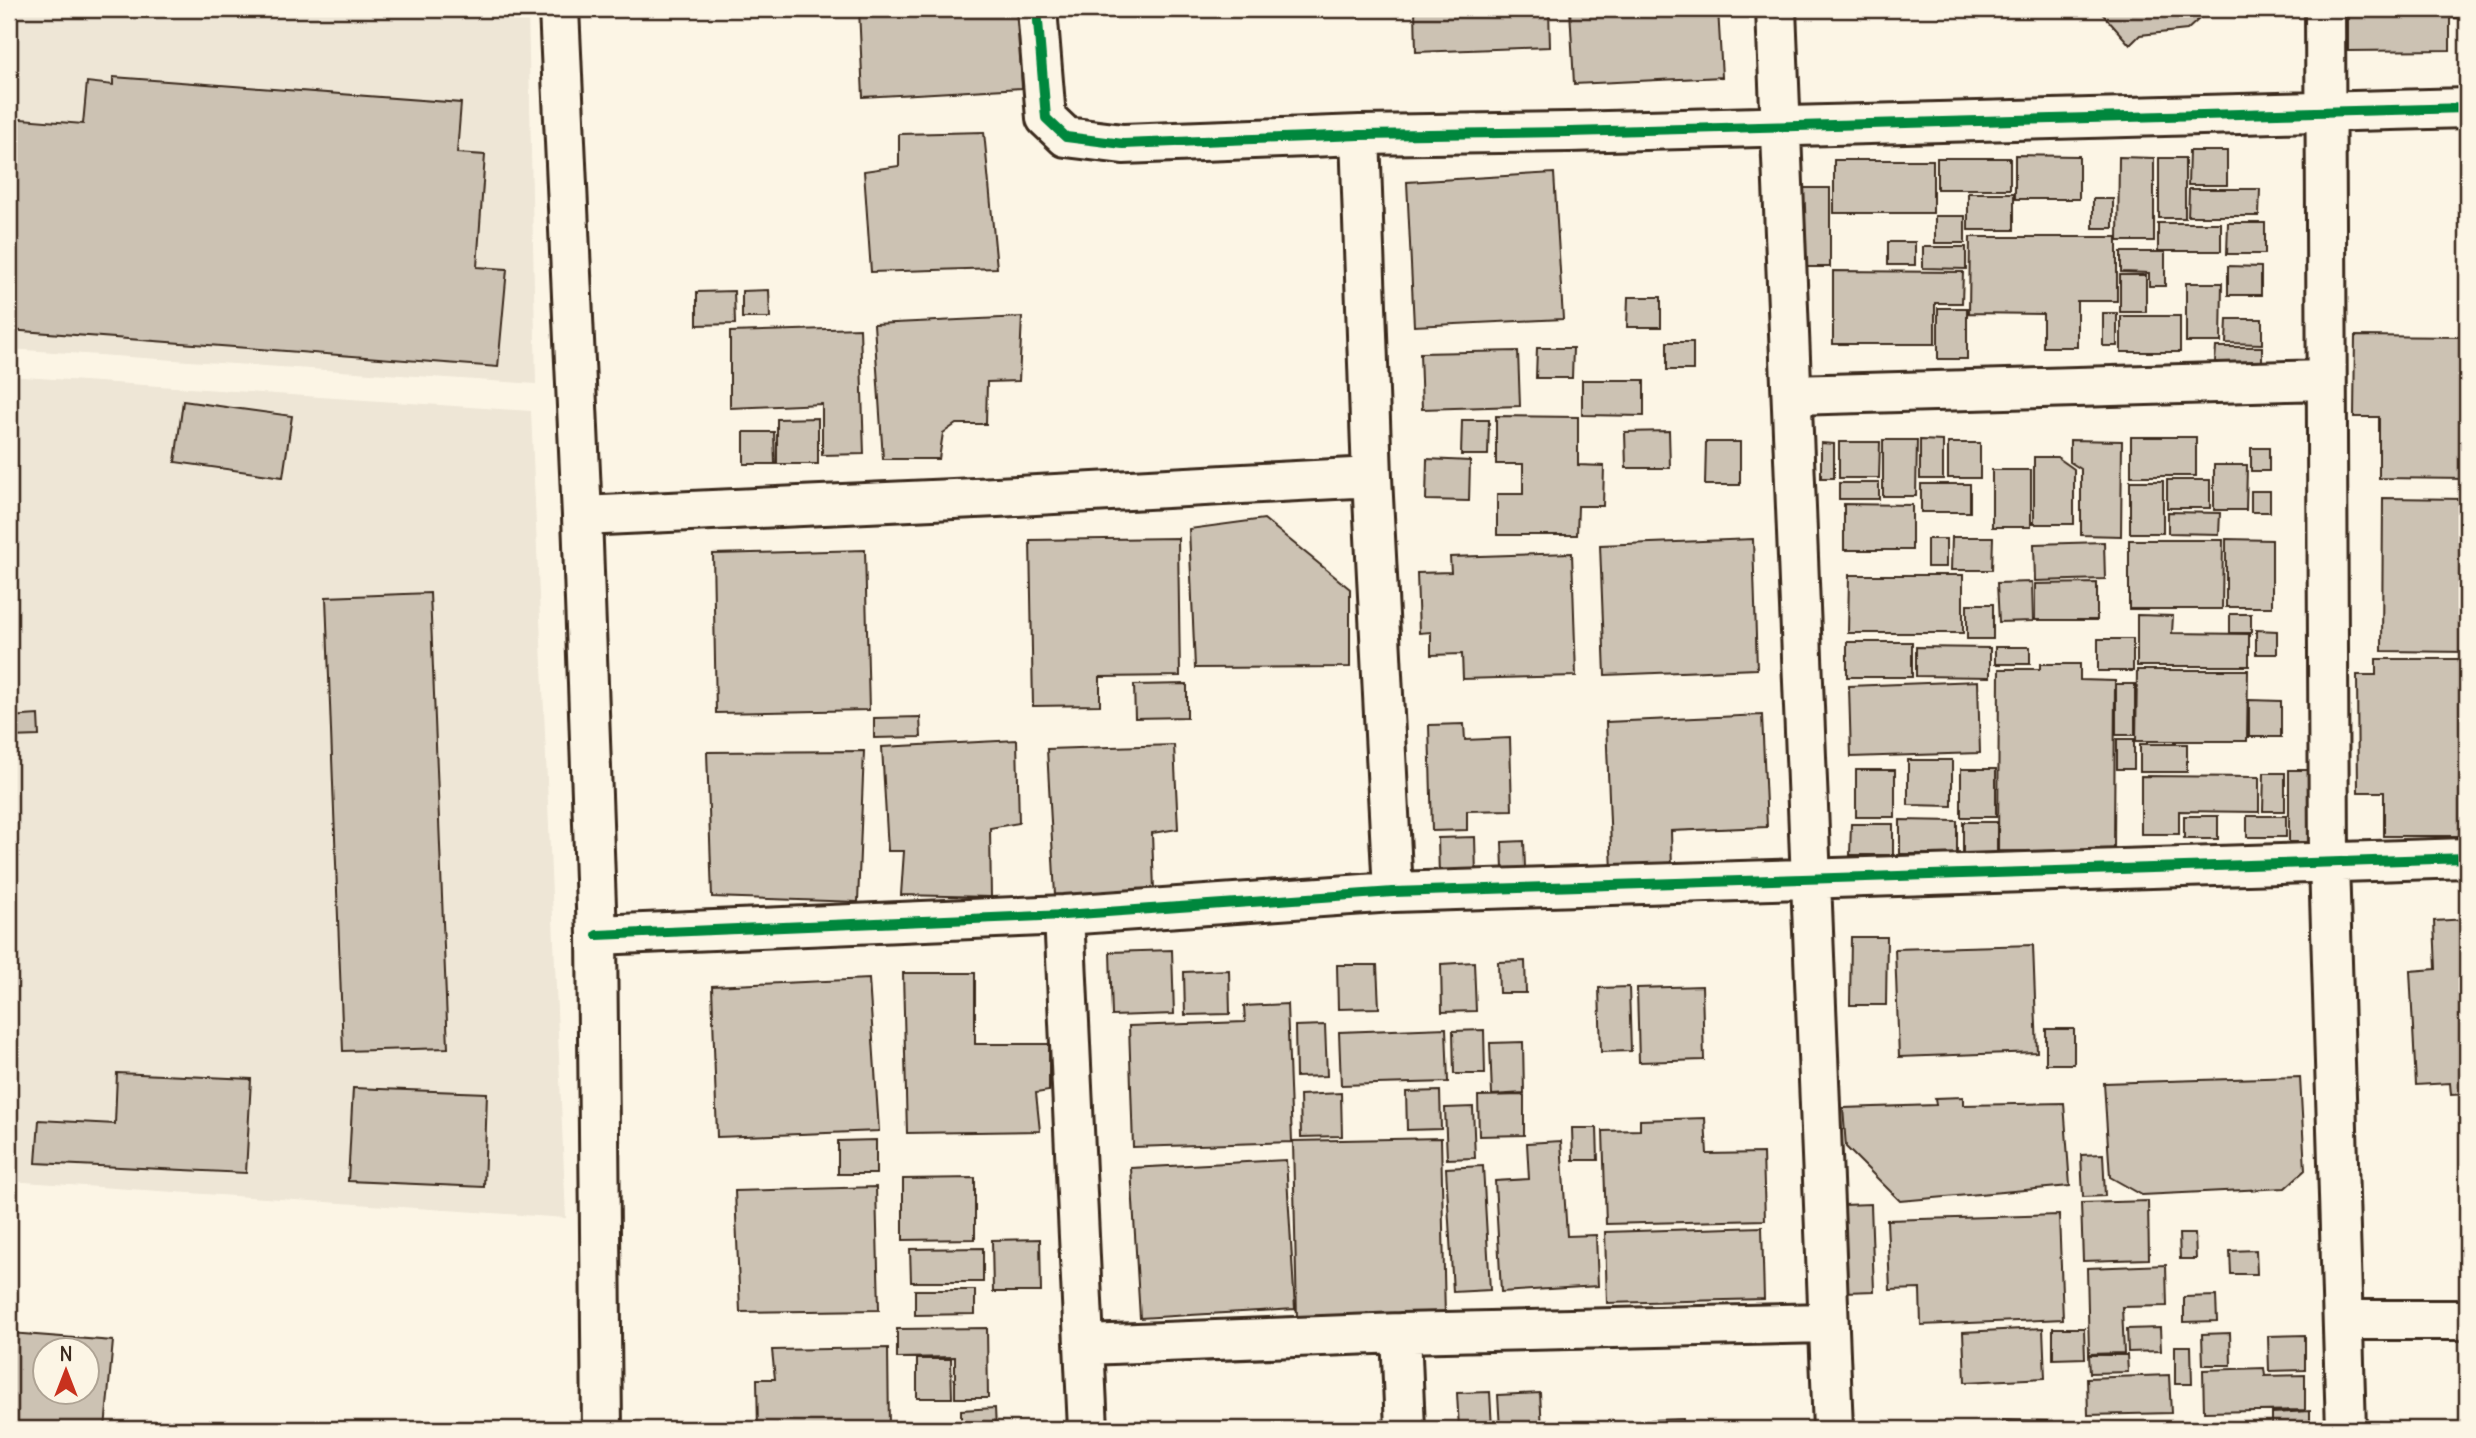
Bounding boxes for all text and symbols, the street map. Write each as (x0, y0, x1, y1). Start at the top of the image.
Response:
north arrow (32, 1336, 102, 1406)
text: N (59, 1342, 73, 1366)

